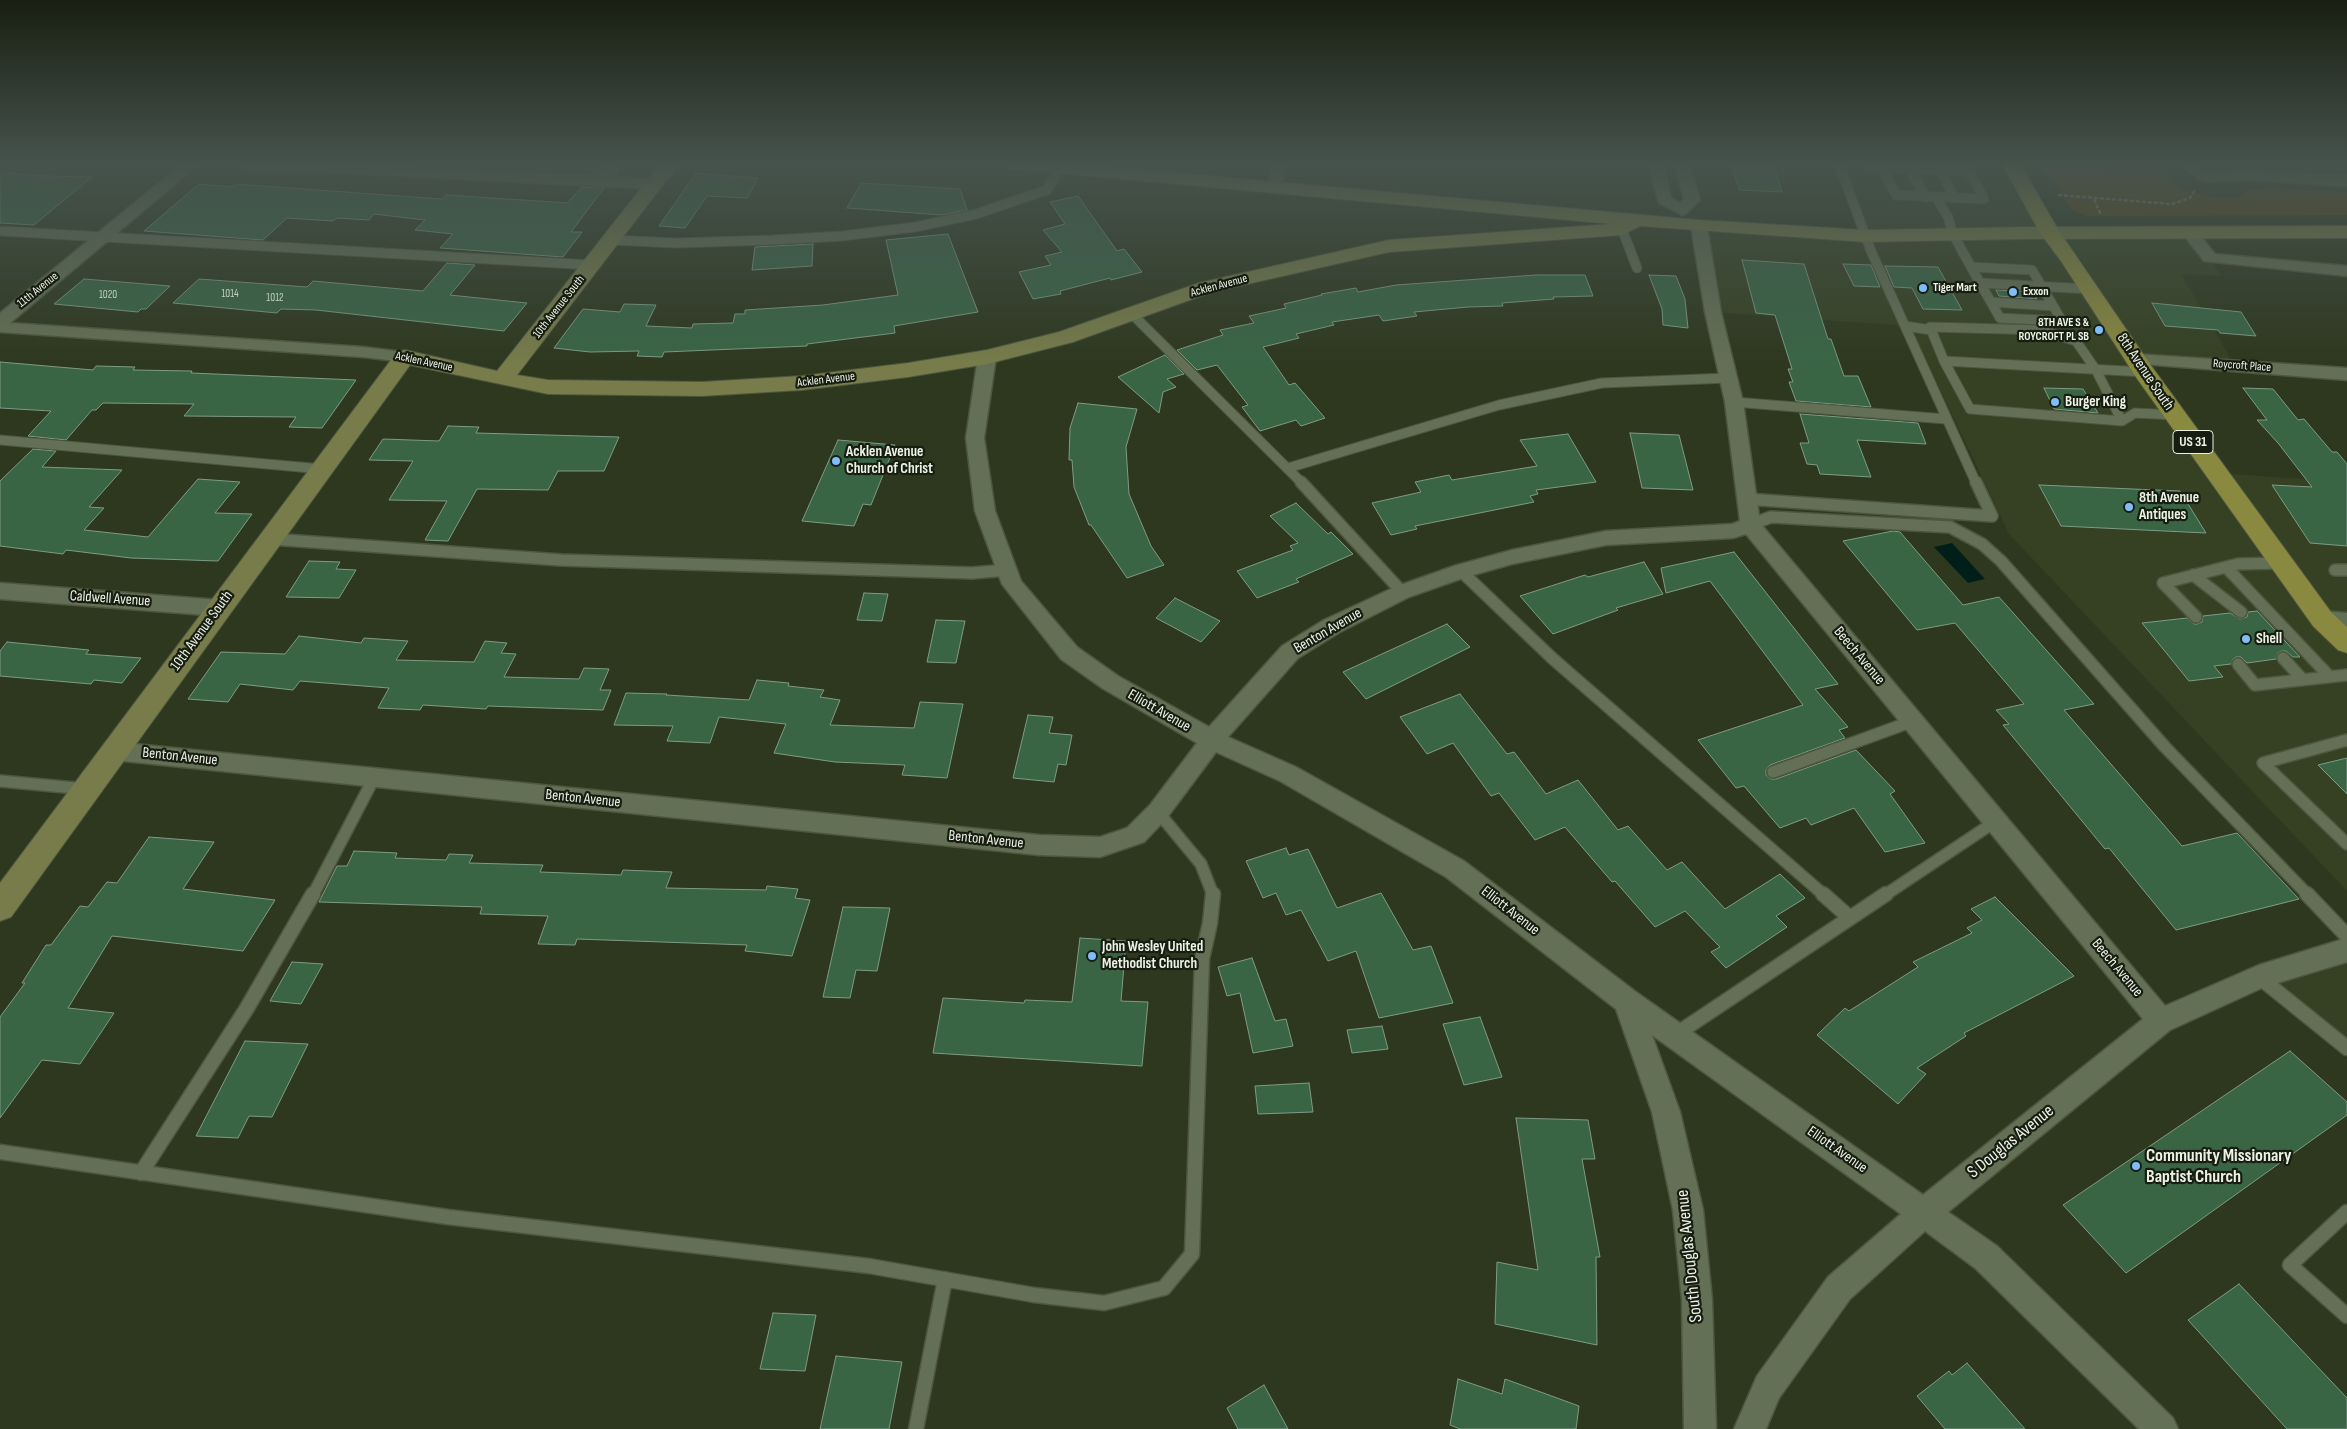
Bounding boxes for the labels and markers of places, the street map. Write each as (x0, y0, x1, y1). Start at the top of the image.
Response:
place label: Tiger Mart (1933, 281, 1977, 295)
marker: Tiger Mart (1917, 282, 1929, 294)
place label: Exxon (2023, 285, 2049, 299)
marker: Exxon (2007, 286, 2019, 298)
place label: 8TH AVE S & ROYCROFT PL SB (2019, 316, 2089, 344)
marker: 8TH AVE S & ROYCROFT PL SB (2093, 324, 2105, 336)
place label: Burger King (2065, 393, 2126, 411)
marker: Burger King (2049, 396, 2061, 408)
place label: Acklen Avenue Church of Christ (846, 443, 933, 478)
marker: Acklen Avenue Church of Christ (830, 455, 842, 467)
place label: 8th Avenue Antiques (2139, 489, 2199, 524)
marker: 8th Avenue Antiques (2123, 501, 2135, 513)
place label: Shell (2256, 630, 2282, 648)
marker: Shell (2240, 633, 2252, 645)
place label: John Wesley United Methodist Church (1102, 938, 1203, 973)
marker: John Wesley United Methodist Church (1086, 950, 1098, 962)
place label: Community Missionary Baptist Church (2146, 1145, 2292, 1188)
marker: Community Missionary Baptist Church (2130, 1160, 2142, 1172)

